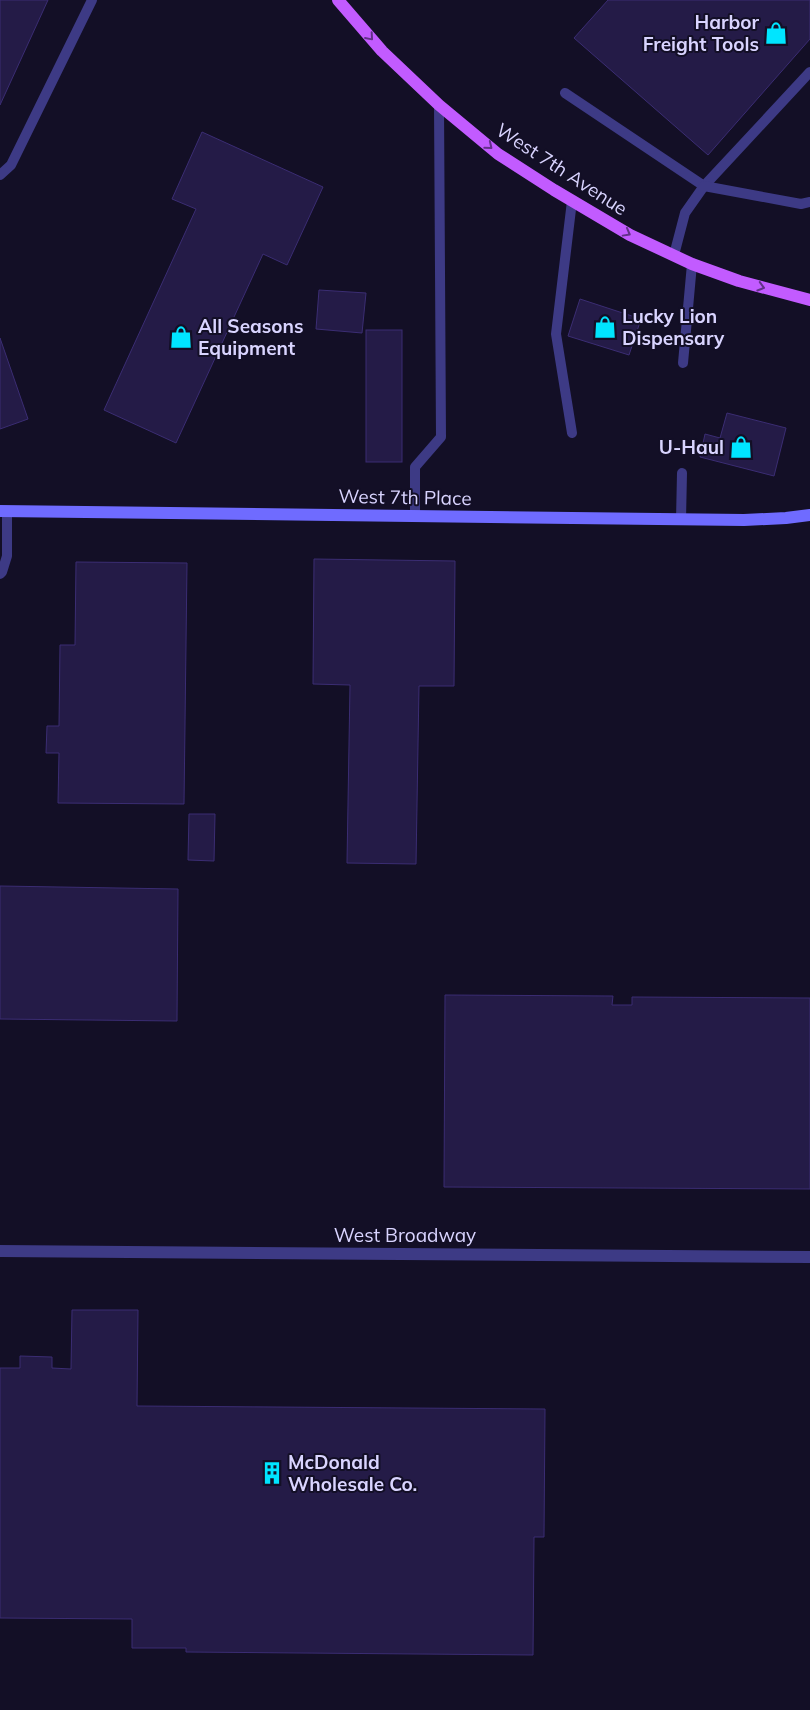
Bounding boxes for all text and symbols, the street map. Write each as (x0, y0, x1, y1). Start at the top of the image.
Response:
place label: Harbor Freight Tools (643, 10, 760, 56)
shop icon: Harbor Freight Tools (763, 20, 789, 46)
one-way arrow (364, 31, 373, 40)
street label: West 7th Avenue (492, 118, 632, 220)
one-way arrow (483, 141, 492, 149)
one-way arrow (621, 226, 630, 236)
one-way arrow (757, 281, 766, 292)
place label: Lucky Lion Dispensary (622, 304, 725, 350)
place label: All Seasons Equipment (198, 314, 304, 360)
shop icon: Lucky Lion Dispensary (592, 314, 618, 340)
shop icon: All Seasons Equipment (168, 324, 194, 350)
shop icon: U-Haul (728, 434, 754, 460)
place label: U-Haul (659, 435, 724, 459)
street label: West 7th Place (338, 484, 472, 510)
street label: West Broadway (334, 1223, 476, 1247)
place label: McDonald Wholesale Co. (288, 1450, 417, 1496)
building icon: McDonald Wholesale Co. (259, 1460, 285, 1486)

